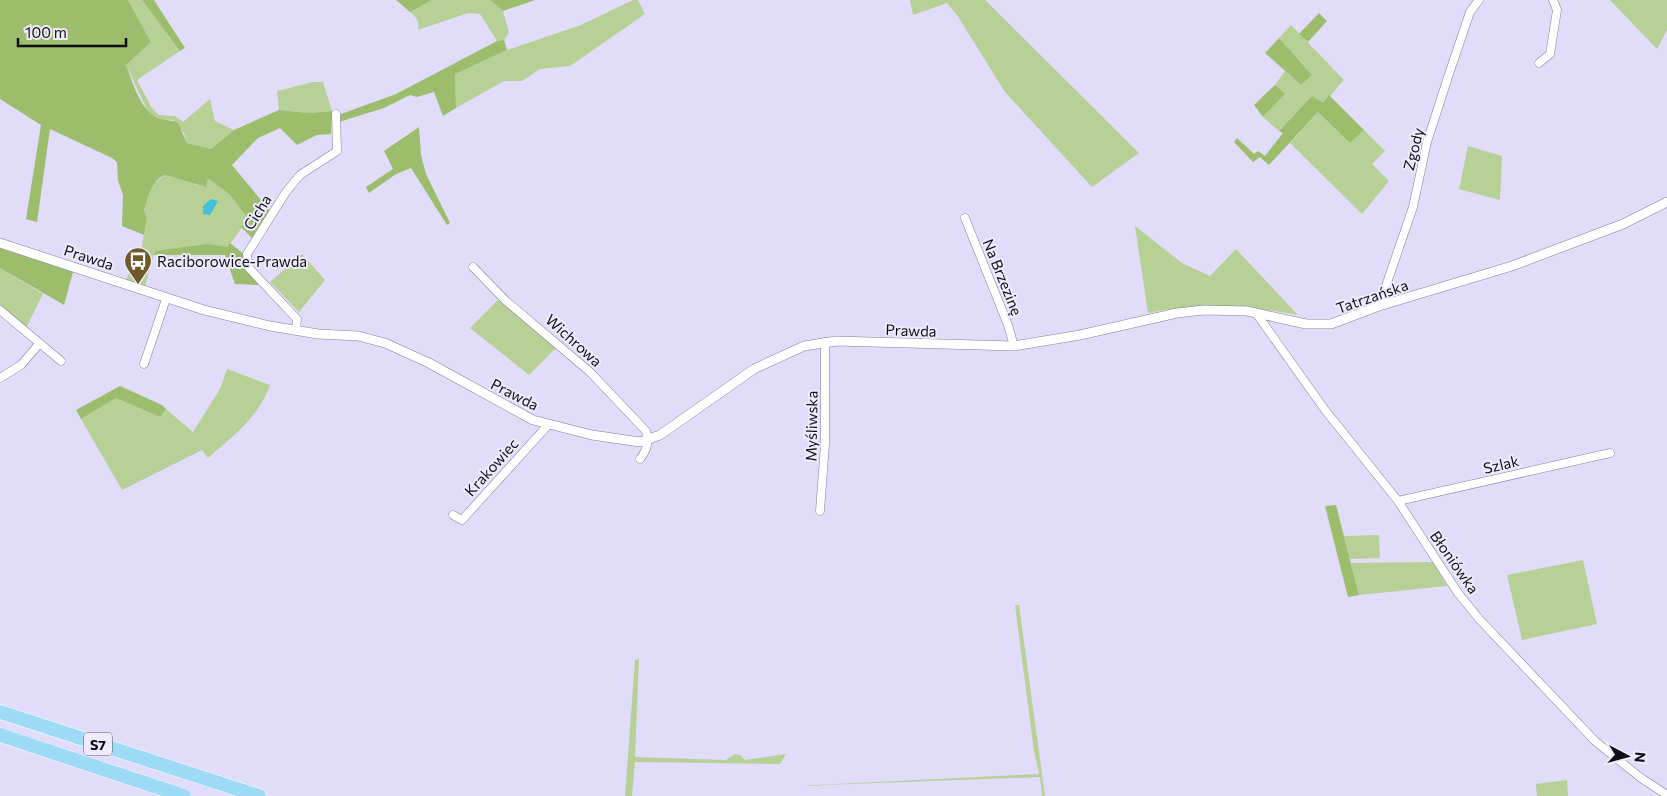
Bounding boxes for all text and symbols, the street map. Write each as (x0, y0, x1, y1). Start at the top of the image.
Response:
scale bar (18, 15, 125, 47)
text: 100 m (25, 23, 67, 41)
street label: Zgody (1399, 126, 1427, 172)
street label: Cicha (239, 191, 275, 233)
street label: Na Brzezinę (980, 236, 1027, 318)
street label: Prawda (62, 241, 116, 273)
bus stop icon: Raciborowice-Prawda (123, 246, 153, 285)
place label: Raciborowice-Prawda (157, 252, 307, 270)
street label: Tatrzańska (1334, 275, 1410, 317)
street label: Wichrowa (542, 310, 606, 370)
street label: Prawda (885, 320, 937, 340)
street label: Prawda (488, 374, 542, 414)
street label: Myśliwska (801, 390, 821, 462)
street label: Krakowiec (460, 434, 522, 500)
street label: Szlak (1481, 451, 1521, 477)
street label: Błoniówka (1427, 527, 1483, 597)
north arrow (1602, 731, 1652, 781)
road number: S7 (84, 732, 112, 756)
text: N (1631, 751, 1649, 764)

